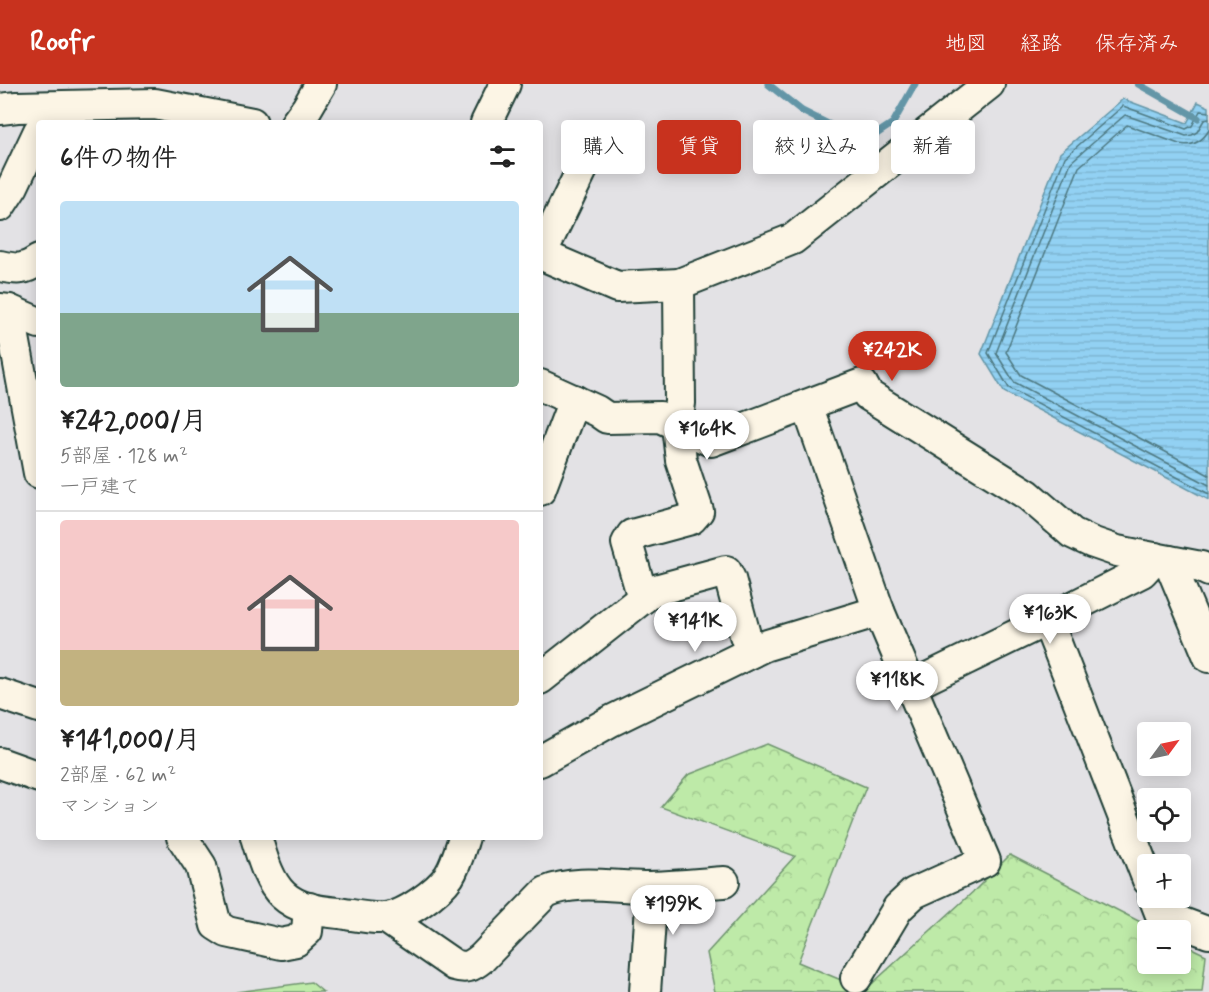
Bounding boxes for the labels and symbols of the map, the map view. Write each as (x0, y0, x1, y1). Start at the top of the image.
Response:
pin: ¥242K (850, 331, 934, 382)
pin: ¥164K (665, 410, 749, 461)
pin: ¥163K (1008, 594, 1092, 645)
pin: ¥141K (653, 602, 737, 653)
pin: ¥118K (855, 661, 939, 712)
north arrow (1137, 722, 1191, 776)
pin: ¥199K (631, 885, 715, 936)

